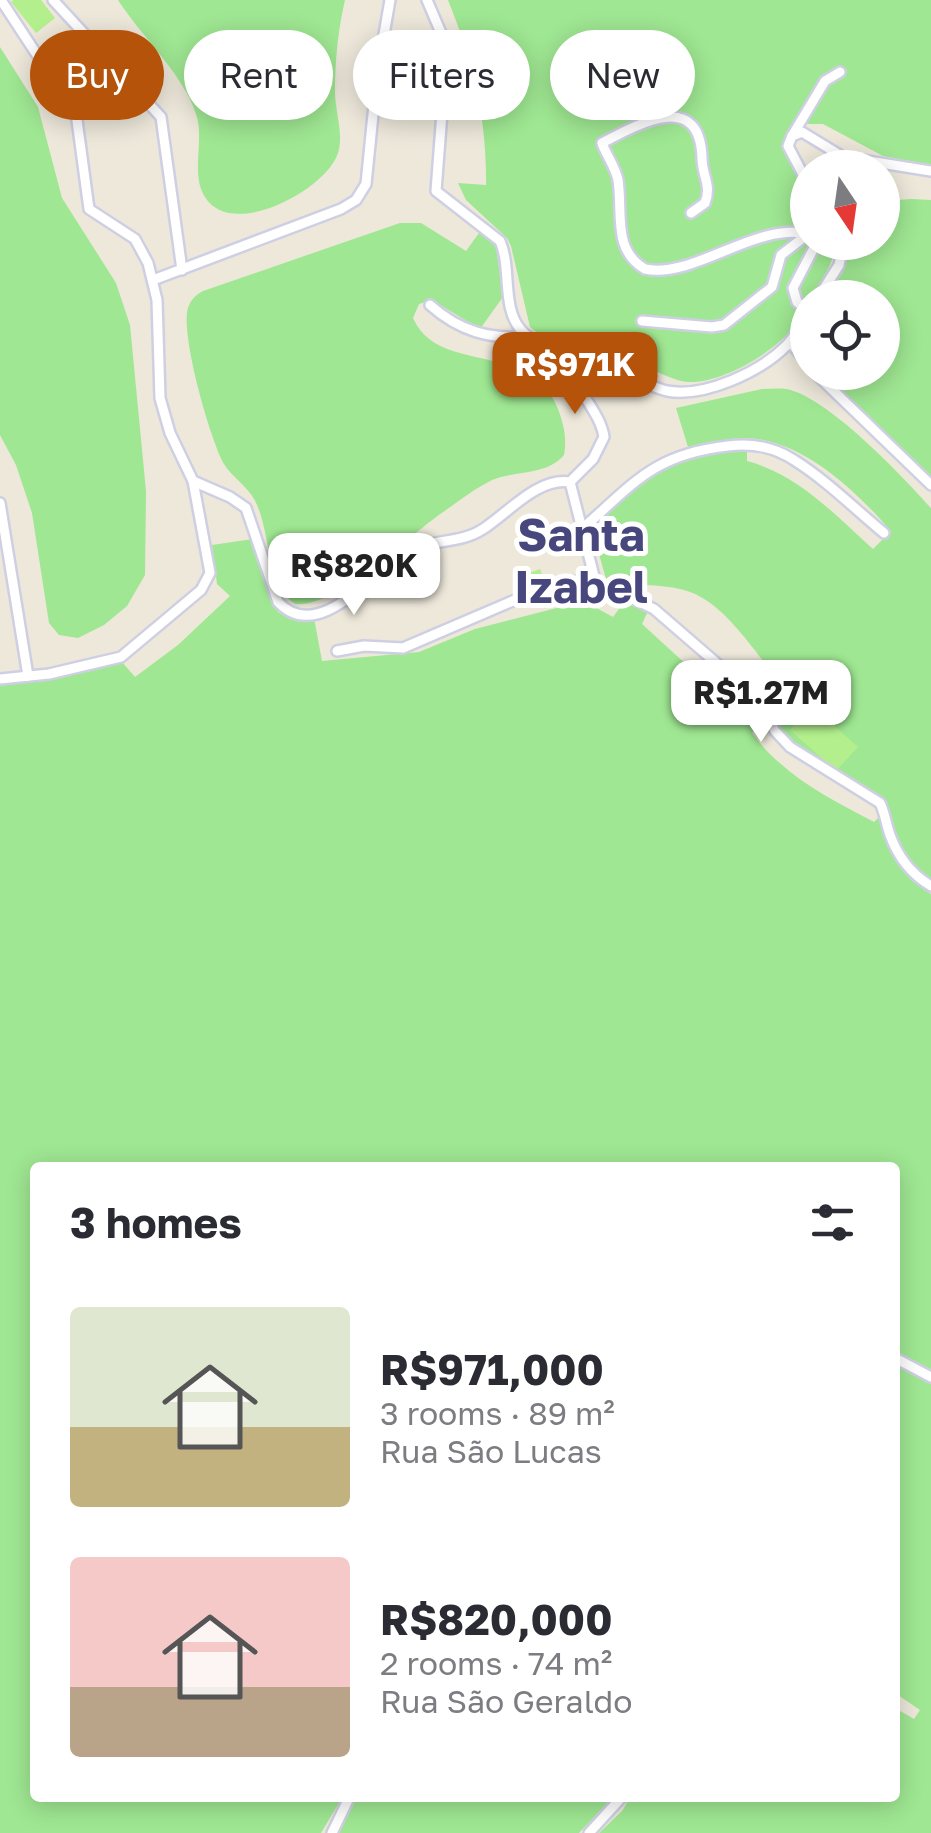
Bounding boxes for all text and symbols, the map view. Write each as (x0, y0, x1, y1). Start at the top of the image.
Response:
chip: Buy (30, 30, 164, 120)
chip: Rent (184, 30, 333, 120)
chip: Filters (353, 30, 530, 120)
chip: New (550, 30, 695, 120)
north arrow (790, 150, 900, 260)
map controls (790, 150, 900, 390)
button: locate (790, 280, 900, 390)
pin: R$971K (494, 332, 656, 417)
text: R$971K (514, 345, 636, 383)
district label: Santa Izabel (514, 507, 648, 613)
pin: R$820K (273, 533, 435, 618)
text: R$820K (290, 546, 418, 584)
pin: R$1.27M (669, 660, 853, 745)
text: R$1.27M (693, 673, 829, 711)
icon: filters (805, 1195, 860, 1250)
text: 3 homes (70, 1197, 242, 1247)
text: R$971,000 (380, 1344, 604, 1394)
icon: home (150, 1347, 270, 1467)
text: 3 rooms · 89 m² (380, 1394, 615, 1432)
text: Rua São Lucas (380, 1432, 602, 1470)
text: R$820,000 (380, 1594, 612, 1644)
icon: home (150, 1597, 270, 1717)
text: 2 rooms · 74 m² (380, 1644, 612, 1682)
text: Rua São Geraldo (380, 1682, 632, 1720)

